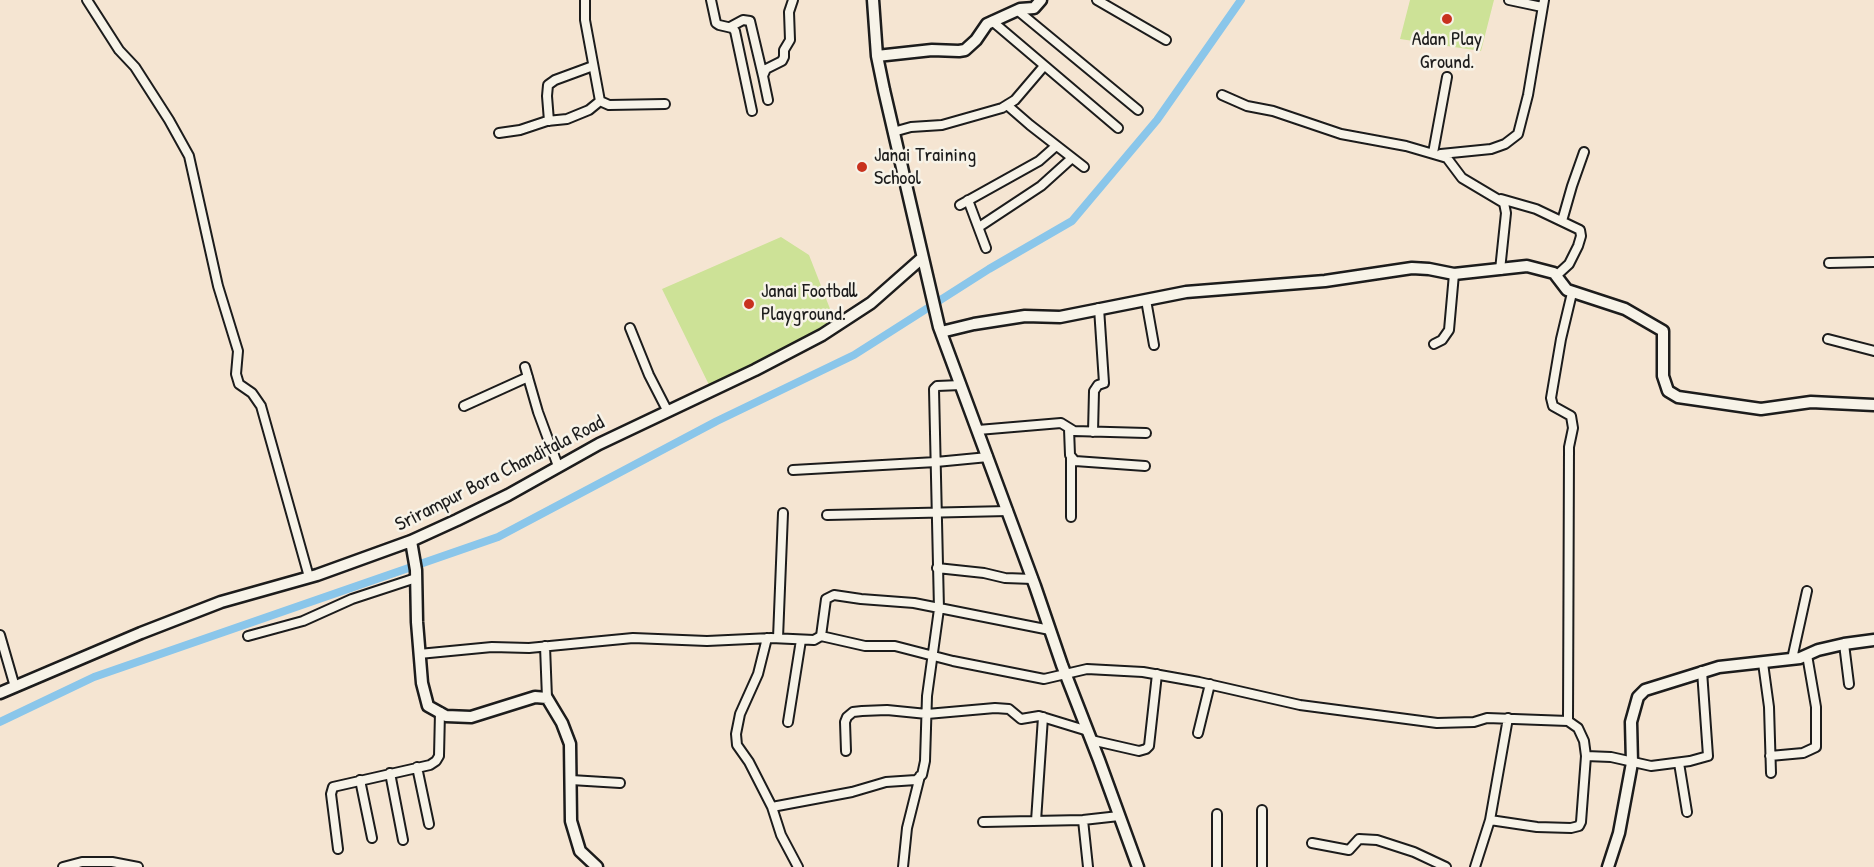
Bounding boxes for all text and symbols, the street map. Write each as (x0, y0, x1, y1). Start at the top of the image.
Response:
marker: Adan Play Ground. (1440, 12, 1454, 26)
place label: Adan Play Ground. (1412, 28, 1482, 75)
place label: Janai Training School (874, 144, 976, 191)
marker: Janai Training School (855, 160, 869, 174)
place label: Janai Football Playground. (761, 280, 857, 327)
marker: Janai Football Playground. (742, 297, 756, 311)
street label: Srirampur Bora Chanditala Road (391, 411, 609, 537)

